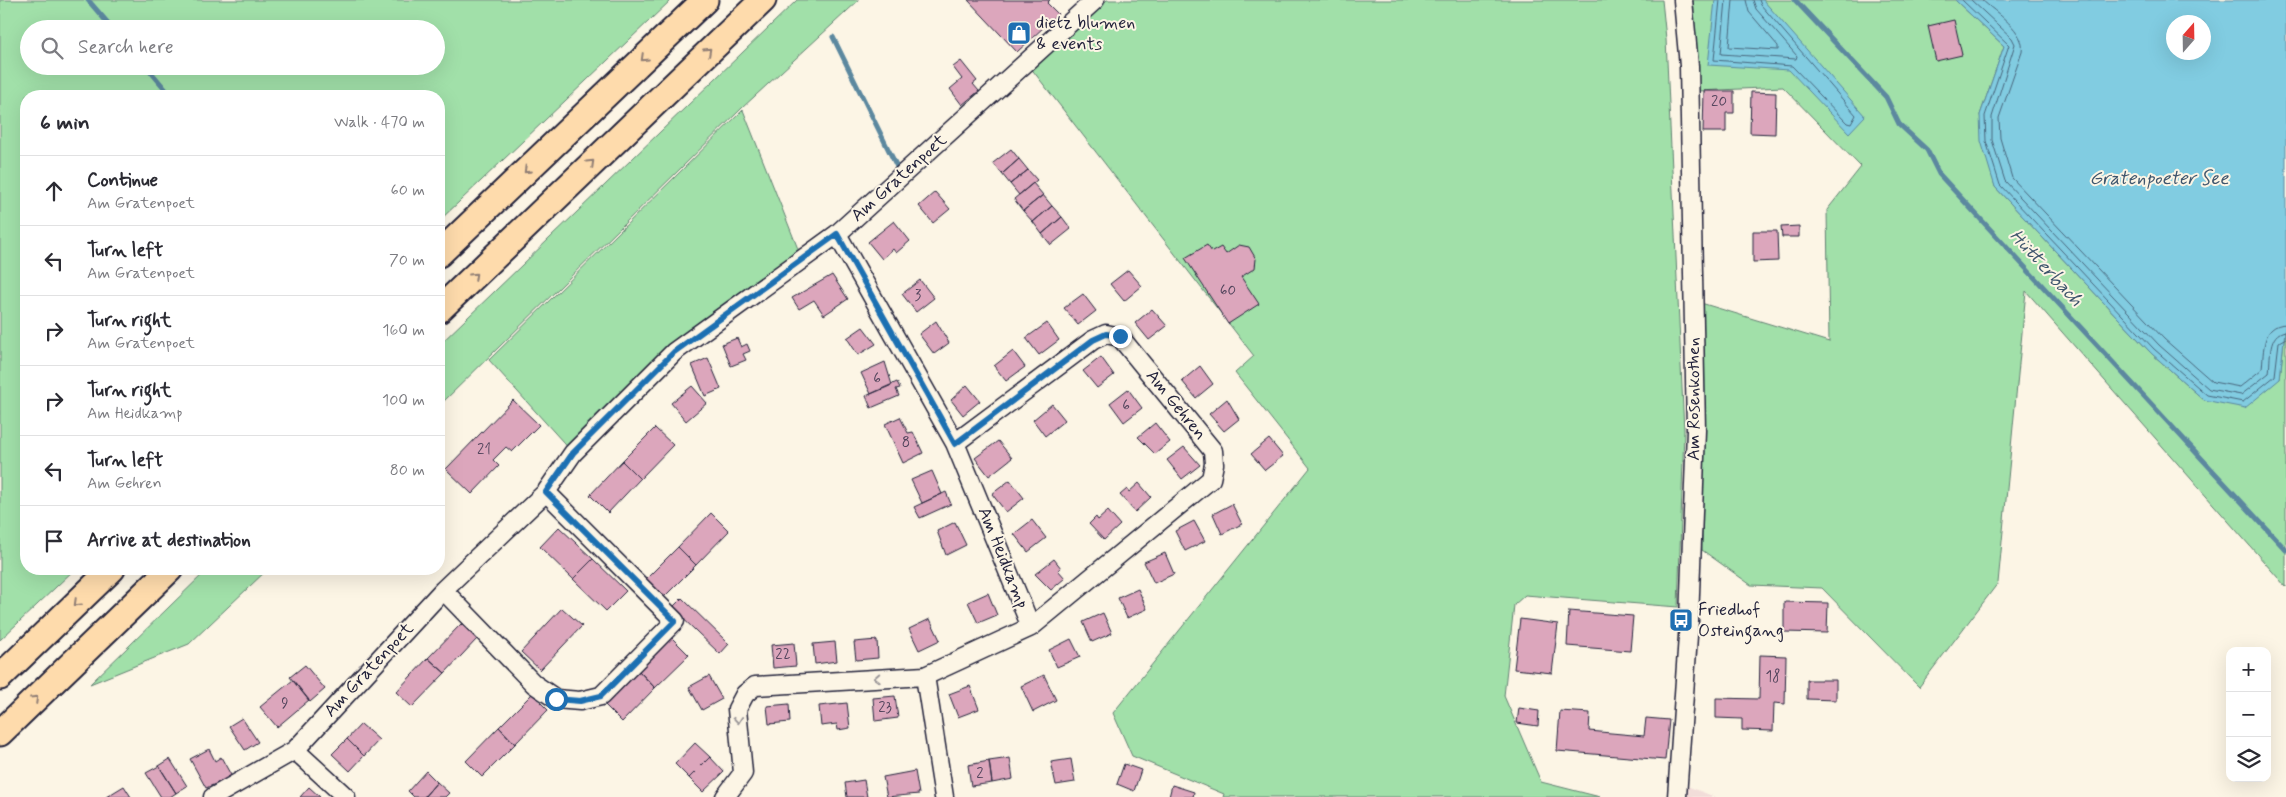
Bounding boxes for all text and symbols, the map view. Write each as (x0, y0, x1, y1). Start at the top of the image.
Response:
place label: dietz blumen & events (1036, 11, 1135, 56)
north arrow (2166, 15, 2211, 60)
search box (20, 20, 445, 75)
shop icon: dietz blumen & events (1006, 20, 1032, 46)
icon: search (38, 34, 66, 62)
text: Search here (78, 35, 174, 60)
one-way arrow (702, 48, 711, 57)
one-way arrow (641, 52, 650, 61)
house number: 20 (1711, 92, 1727, 112)
text: 6 min (40, 109, 90, 137)
text: Walk · 470 m (334, 112, 425, 133)
street label: Am Gratenpoet (846, 128, 952, 228)
one-way arrow (585, 160, 594, 169)
one-way arrow (523, 164, 532, 173)
water label: Gratenpoeter See (2089, 166, 2229, 191)
text: Continue (87, 168, 158, 193)
icon: ahead (40, 177, 68, 205)
text: 60 m (391, 180, 425, 201)
text: Am Gratenpoet (87, 193, 195, 214)
water label: Hütterbach (2004, 224, 2088, 312)
text: Turn left (87, 238, 163, 263)
icon: left (40, 247, 68, 275)
text: 70 m (389, 250, 425, 271)
text: Am Gratenpoet (87, 263, 195, 284)
one-way arrow (468, 273, 477, 282)
house number: 60 (1220, 281, 1236, 301)
house number: 3 (915, 286, 922, 306)
text: Turn right (87, 308, 171, 333)
icon: right (40, 317, 68, 345)
text: 160 m (382, 320, 425, 341)
route end (1109, 325, 1132, 348)
text: Am Gratenpoet (87, 333, 195, 354)
street label: Am Rosenkothen (1682, 337, 1706, 461)
street label: Am Gehren (1140, 365, 1212, 445)
house number: 6 (873, 369, 881, 389)
text: Turn right (87, 378, 171, 403)
icon: right (40, 387, 68, 415)
text: 100 m (382, 390, 425, 411)
house number: 6 (1122, 396, 1130, 416)
text: Am Heidkamp (87, 403, 183, 424)
house number: 8 (902, 433, 910, 453)
house number: 21 (477, 440, 491, 460)
text: Turn left (87, 448, 163, 473)
icon: left (40, 457, 68, 485)
text: 80 m (390, 460, 425, 481)
text: Am Gehren (87, 473, 162, 494)
street label: Am Heidkamp (972, 504, 1034, 612)
icon: arrive (40, 527, 68, 555)
text: Arrive at destination (87, 528, 251, 553)
one-way arrow (74, 597, 83, 606)
place label: Friedhof Osteingang (1698, 598, 1784, 645)
bus stop icon: Friedhof Osteingang (1668, 607, 1694, 633)
street label: Am Gratenpoet (319, 617, 419, 723)
house number: 22 (775, 645, 791, 665)
map controls (2226, 647, 2271, 782)
button: + (2226, 647, 2271, 692)
house number: 18 (1766, 667, 1780, 687)
one-way arrow (872, 673, 880, 684)
route start (545, 688, 568, 711)
button: − (2226, 692, 2271, 737)
house number: 9 (281, 694, 289, 714)
one-way arrow (29, 696, 38, 705)
house number: 23 (878, 698, 892, 718)
one-way arrow (732, 716, 743, 724)
button: layers (2226, 737, 2271, 782)
house number: 2 (976, 764, 984, 784)

